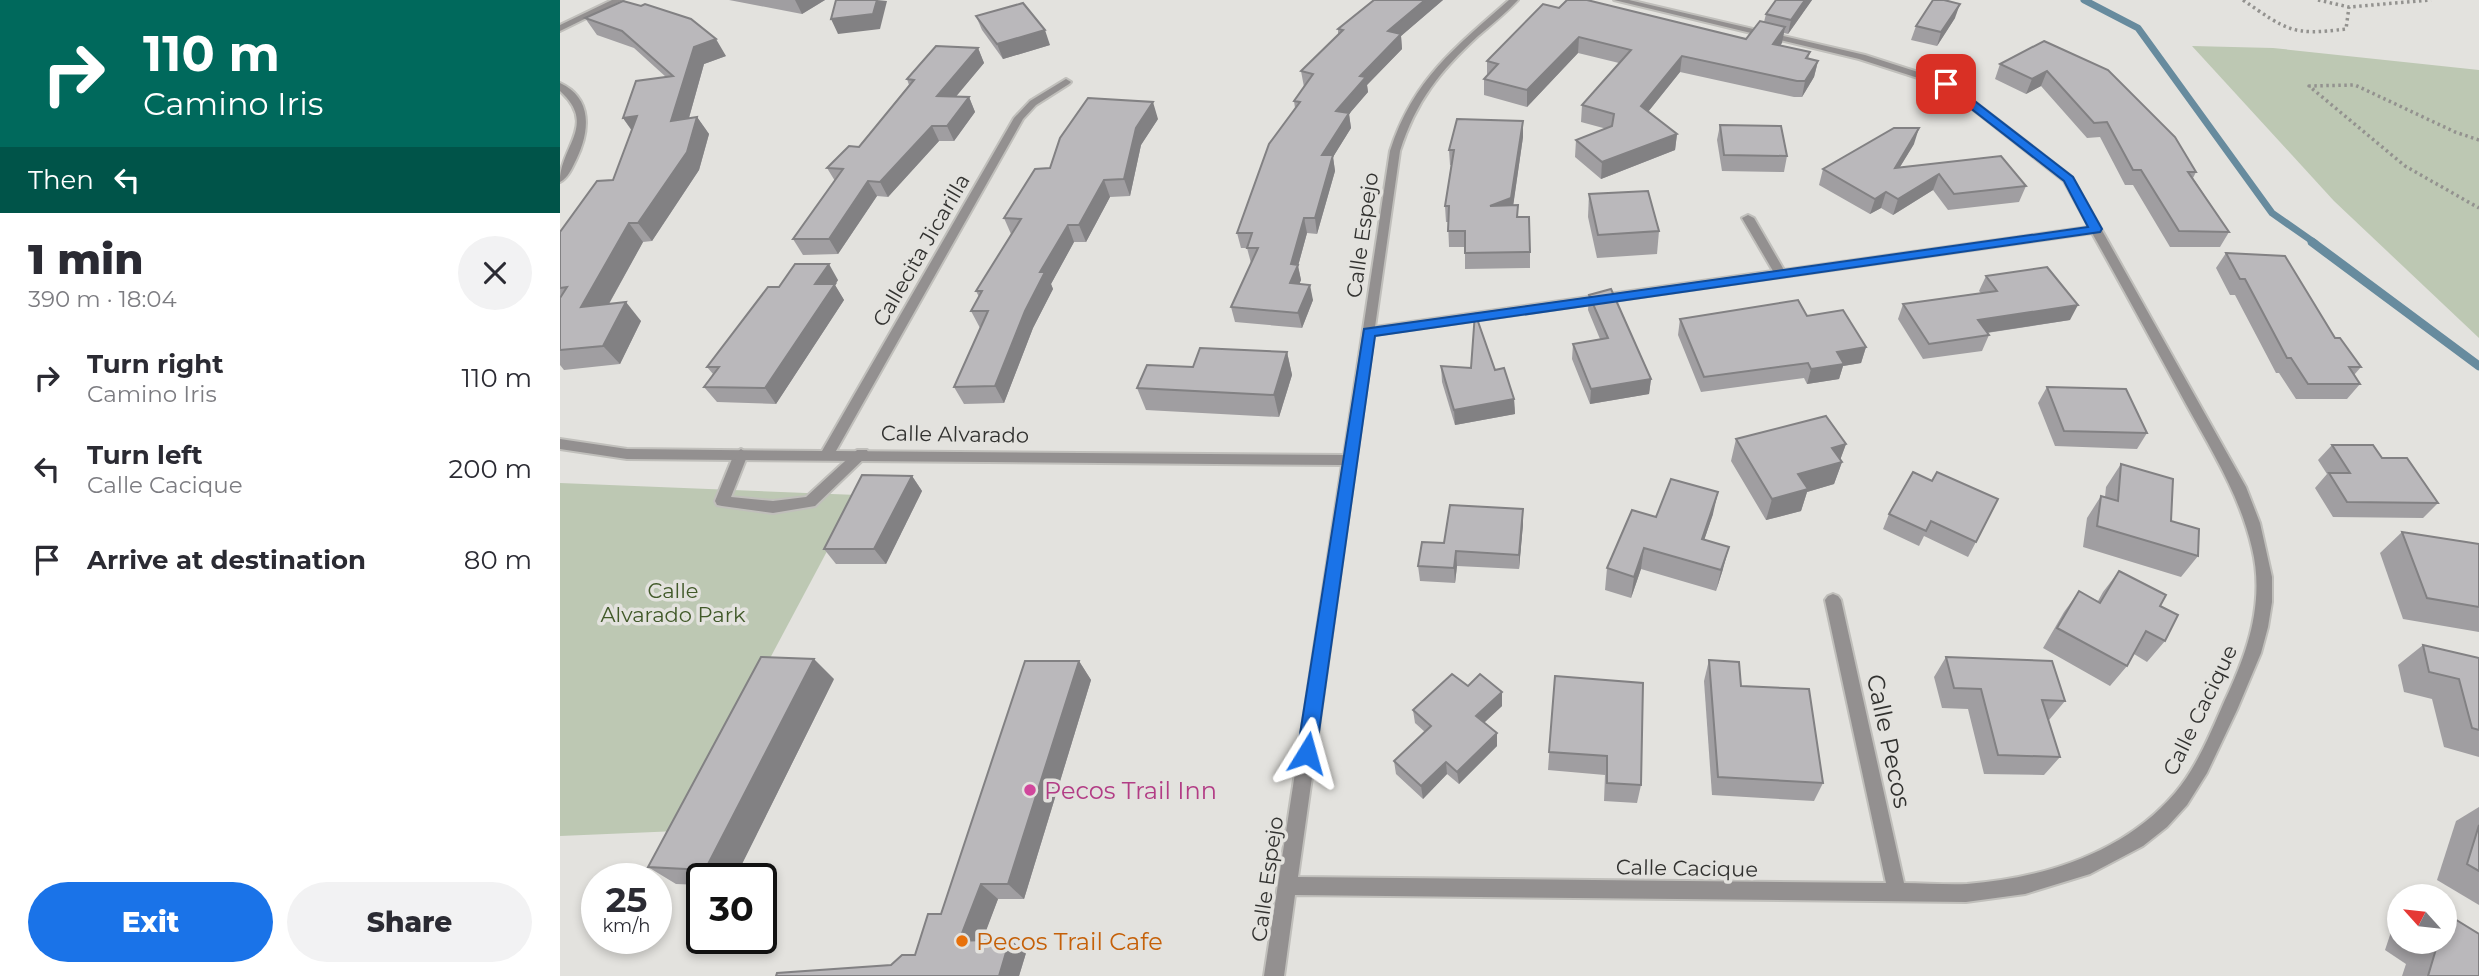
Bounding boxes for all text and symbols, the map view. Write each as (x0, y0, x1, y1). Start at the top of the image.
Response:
text: 110 m (143, 24, 280, 83)
icon: right (28, 28, 119, 119)
pin (1916, 54, 1976, 114)
icon: arrive (1927, 65, 1965, 103)
text: Camino Iris (143, 84, 323, 123)
icon: left (108, 161, 146, 199)
text: Then (28, 164, 94, 196)
street label: Callecita Jicarilla (867, 169, 975, 331)
street label: Calle Espejo (1341, 171, 1383, 299)
text: 1 min (28, 233, 144, 285)
button: close (458, 236, 532, 310)
text: 390 m · 18:04 (28, 285, 177, 313)
text: Turn right (87, 348, 223, 380)
icon: right (28, 359, 66, 397)
text: 110 m (462, 362, 532, 394)
text: Camino Iris (87, 380, 217, 408)
street label: Calle Alvarado (881, 420, 1029, 448)
text: Turn left (87, 439, 203, 471)
icon: left (28, 450, 66, 488)
text: 200 m (448, 453, 532, 485)
text: Calle Cacique (87, 471, 243, 499)
icon: arrive (28, 541, 66, 579)
text: Arrive at destination (87, 544, 366, 576)
text: 80 m (464, 544, 532, 576)
park label: Calle Alvarado Park (601, 578, 746, 627)
street label: Calle Cacique (2158, 641, 2242, 779)
street label: Calle Pecos (1861, 671, 1917, 811)
position arrow (1270, 716, 1344, 790)
place label: Pecos Trail Inn (1044, 776, 1217, 805)
marker: Pecos Trail Inn (1022, 782, 1038, 798)
street label: Calle Espejo (1246, 815, 1288, 943)
street label: Calle Cacique (1616, 854, 1758, 882)
speed limit sign: 30 (686, 863, 777, 954)
text: 25 (606, 878, 647, 921)
button: Exit (28, 882, 273, 962)
button: Share (287, 882, 532, 962)
north arrow (2387, 884, 2457, 954)
map controls (2387, 884, 2457, 954)
text: km/h (602, 915, 651, 937)
place label: Pecos Trail Cafe (976, 927, 1163, 956)
marker: Pecos Trail Cafe (954, 933, 970, 949)

